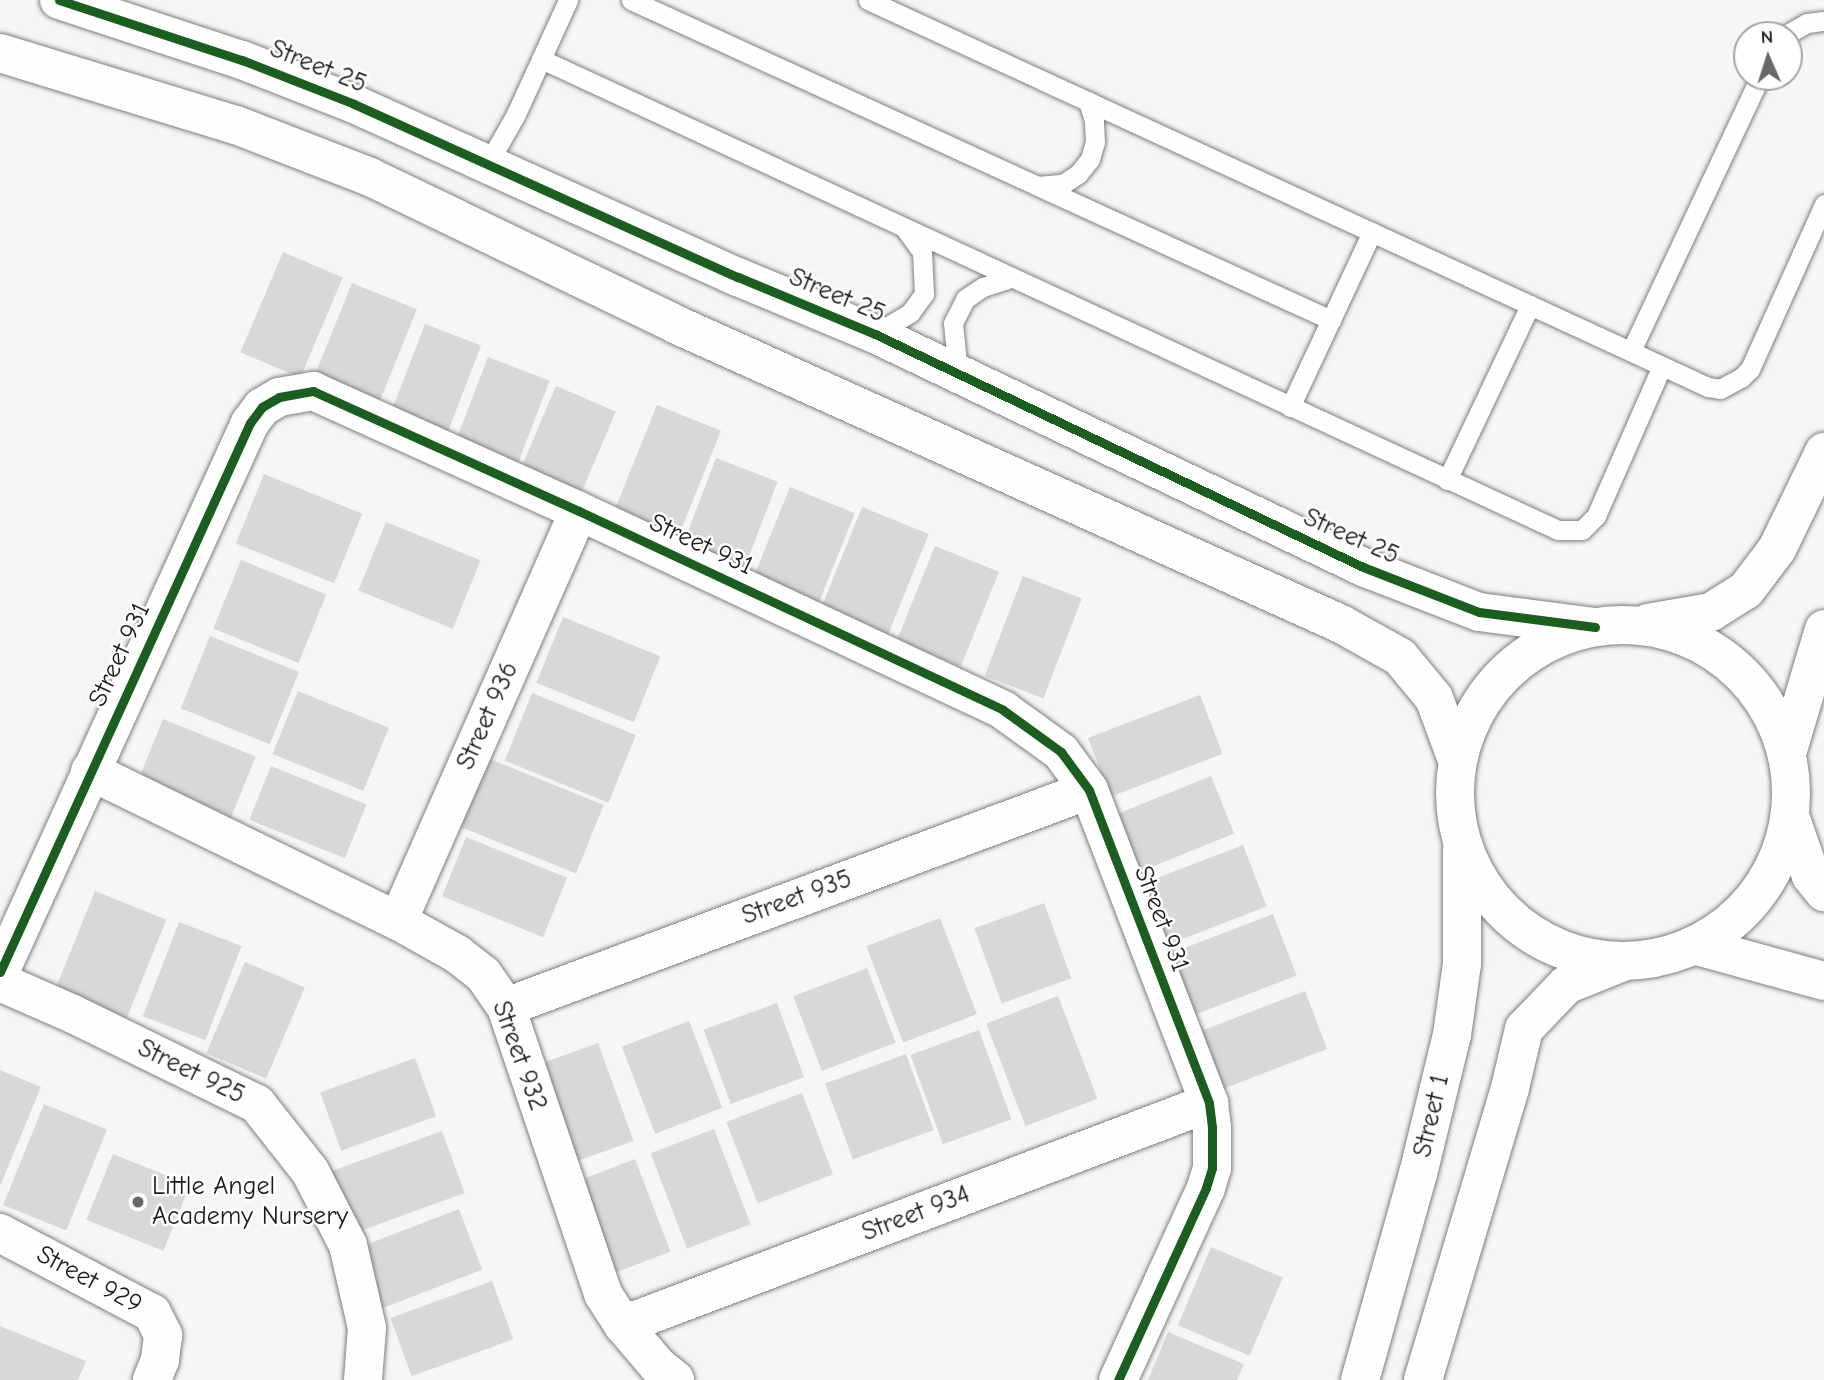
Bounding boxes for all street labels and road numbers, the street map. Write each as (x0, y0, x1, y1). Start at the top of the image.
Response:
street label: Street 25 (265, 34, 371, 100)
street label: Street 25 (784, 262, 890, 330)
street label: Street 25 (1298, 502, 1404, 572)
street label: Street 931 (644, 507, 758, 583)
street label: Street 931 (82, 598, 158, 712)
street label: Street 936 (450, 657, 526, 775)
street label: Street 931 (1127, 862, 1195, 976)
street label: Street 935 (738, 864, 856, 932)
street label: Street 932 (485, 997, 553, 1115)
street label: Street 925 (132, 1033, 250, 1111)
street label: Street 1 (1407, 1072, 1457, 1160)
street label: Street 934 (858, 1179, 974, 1249)
street label: Street 929 (31, 1239, 147, 1321)

